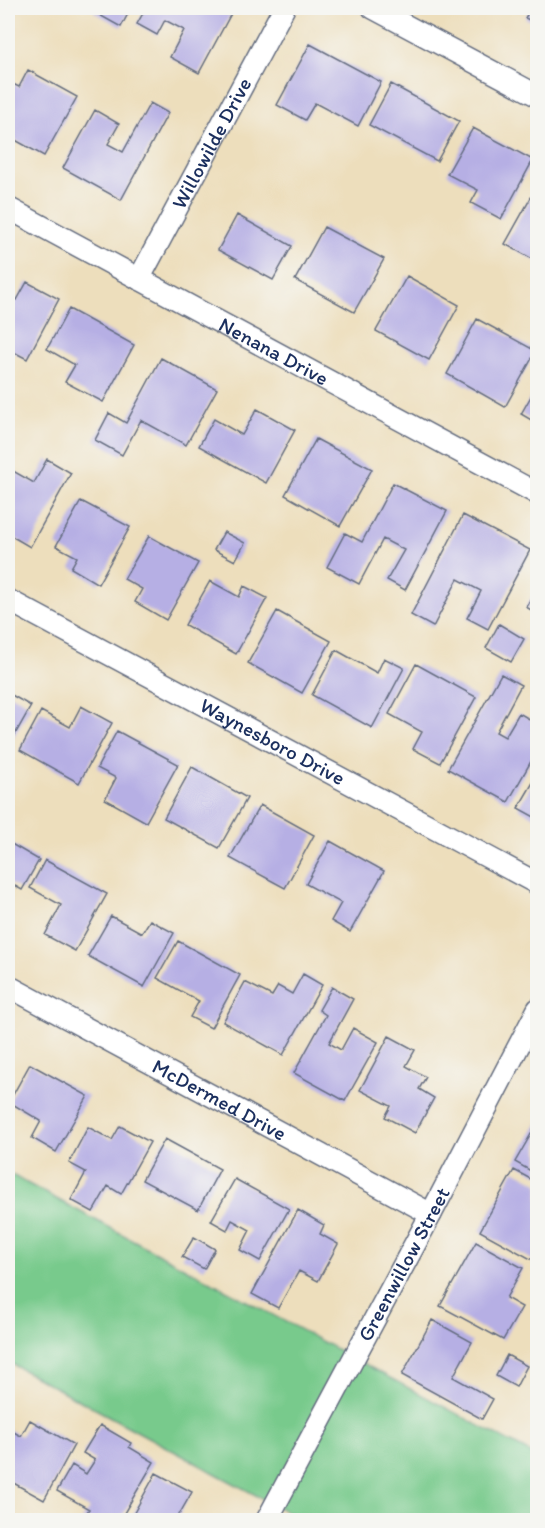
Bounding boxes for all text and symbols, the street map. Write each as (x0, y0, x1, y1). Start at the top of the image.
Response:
street label: Willowilde Drive (166, 73, 256, 213)
street label: Nenana Drive (215, 311, 333, 391)
street label: Waynesboro Drive (196, 692, 350, 790)
street label: McDermed Drive (148, 1053, 291, 1146)
street label: Greenwillow Street (352, 1183, 455, 1345)

